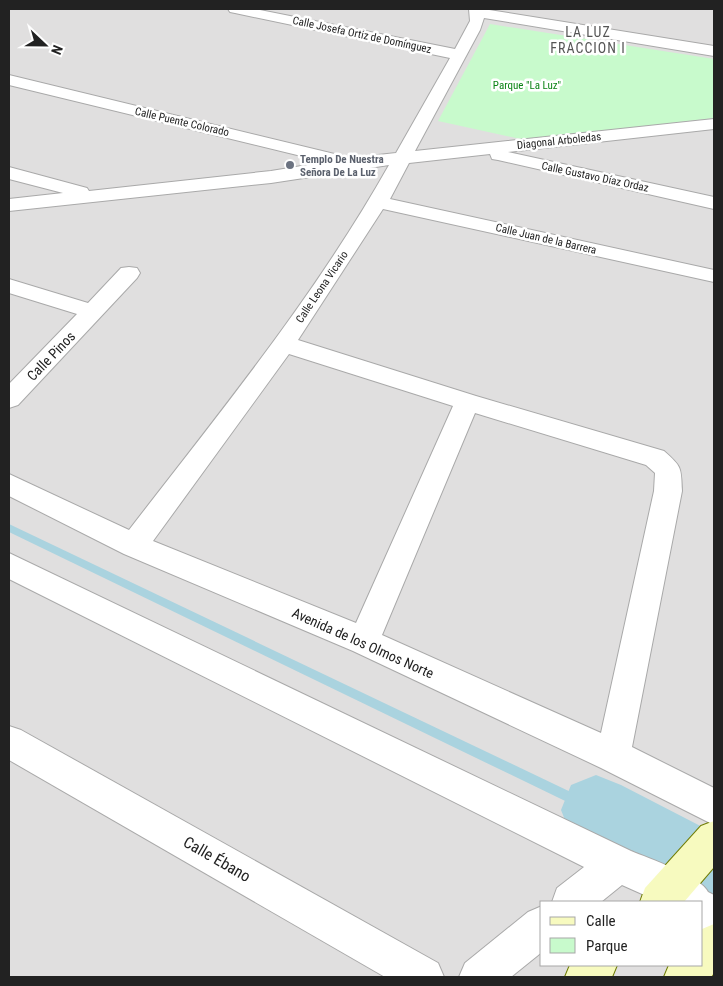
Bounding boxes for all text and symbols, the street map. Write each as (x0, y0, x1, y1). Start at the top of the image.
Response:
street label: Calle Josefa Ortiz de Domínguez (291, 14, 433, 56)
north arrow (20, 20, 70, 70)
district label: LA LUZ FRACCION I (550, 24, 626, 56)
text: N (48, 43, 66, 57)
park label: Parque "La Luz" (493, 79, 561, 92)
street label: Calle Puente Colorado (134, 105, 231, 139)
street label: Diagonal Arboledas (516, 130, 602, 152)
place label: Templo De Nuestra Señora De La Luz (300, 153, 384, 179)
marker: Templo De Nuestra Señora De La Luz (284, 159, 296, 171)
street label: Calle Gustavo Díaz Ordaz (540, 159, 650, 195)
street label: Calle Juan de la Barrera (494, 221, 598, 257)
street label: Calle Leona Vicario (293, 248, 351, 325)
street label: Calle Pinos (24, 328, 78, 384)
street label: Avenida de los Olmos Norte (290, 604, 437, 682)
street label: Calle Ébano (180, 832, 254, 886)
legend (540, 901, 703, 966)
text: Calle (586, 912, 616, 930)
text: Parque (586, 937, 628, 955)

